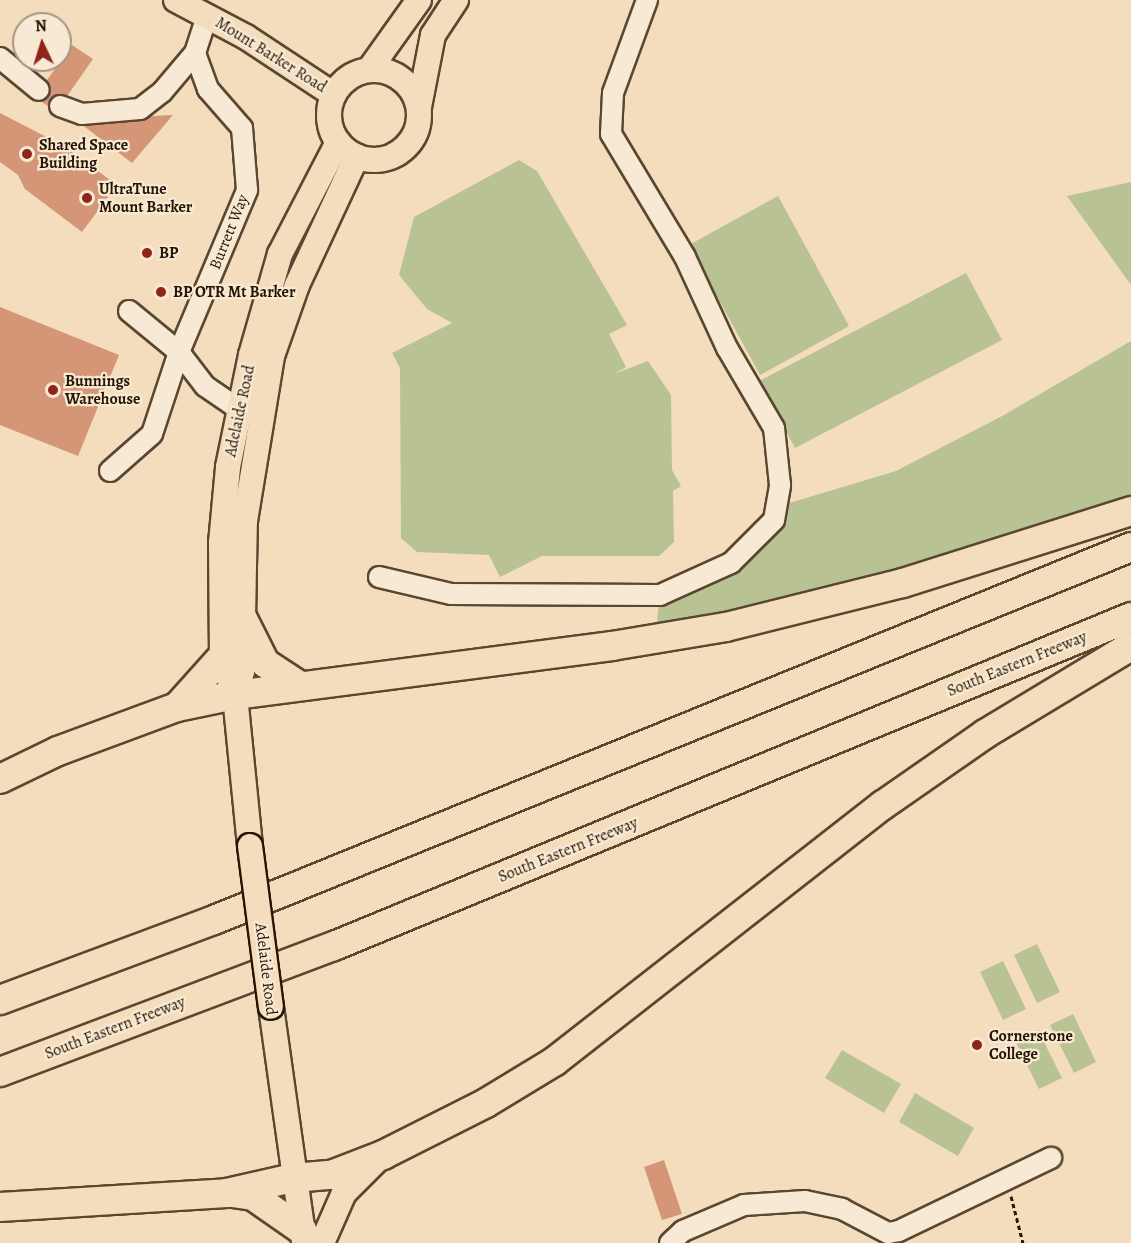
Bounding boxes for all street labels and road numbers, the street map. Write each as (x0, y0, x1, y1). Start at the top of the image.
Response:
street label: Mount Barker Road (212, 13, 330, 97)
street label: Burrett Way (205, 192, 253, 272)
street label: Adelaide Road (221, 364, 259, 458)
street label: South Eastern Freeway (944, 627, 1090, 701)
street label: South Eastern Freeway (495, 813, 641, 887)
street label: Adelaide Road (251, 922, 281, 1016)
street label: South Eastern Freeway (42, 992, 188, 1064)

